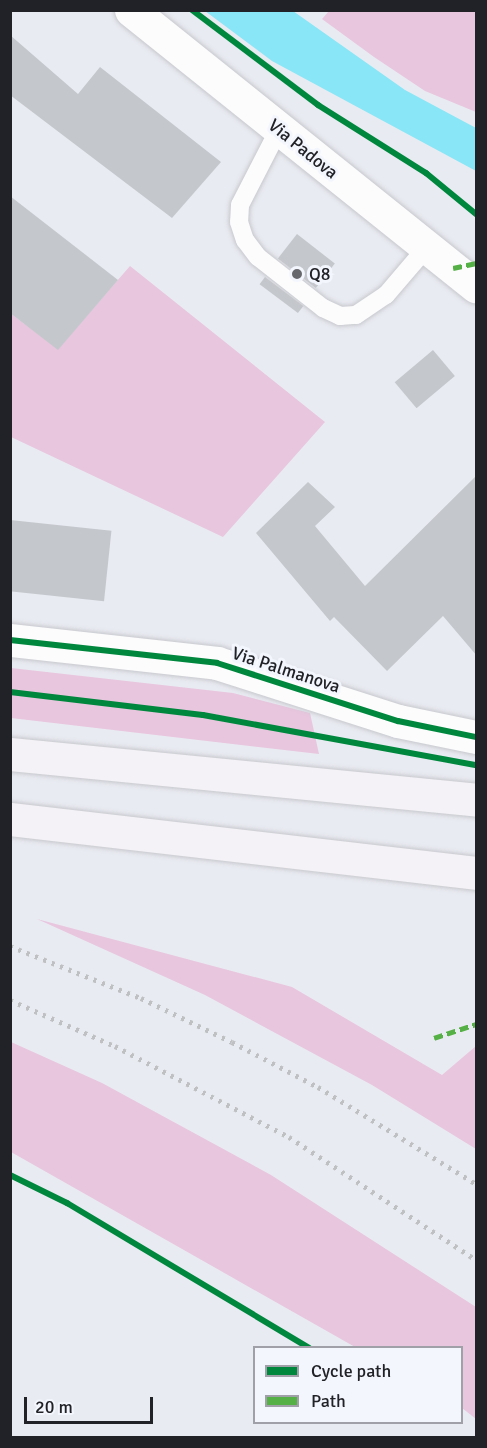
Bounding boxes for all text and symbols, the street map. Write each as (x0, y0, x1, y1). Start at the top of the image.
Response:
street label: Via Padova (264, 114, 342, 184)
place label: Q8 (309, 263, 330, 285)
marker: Q8 (290, 267, 304, 281)
street label: Via Palmanova (229, 642, 343, 698)
legend (253, 1346, 463, 1424)
text: Cycle path (311, 1360, 391, 1382)
scale bar (27, 1385, 156, 1423)
text: Path (311, 1390, 346, 1412)
text: 20 m (35, 1396, 73, 1418)

